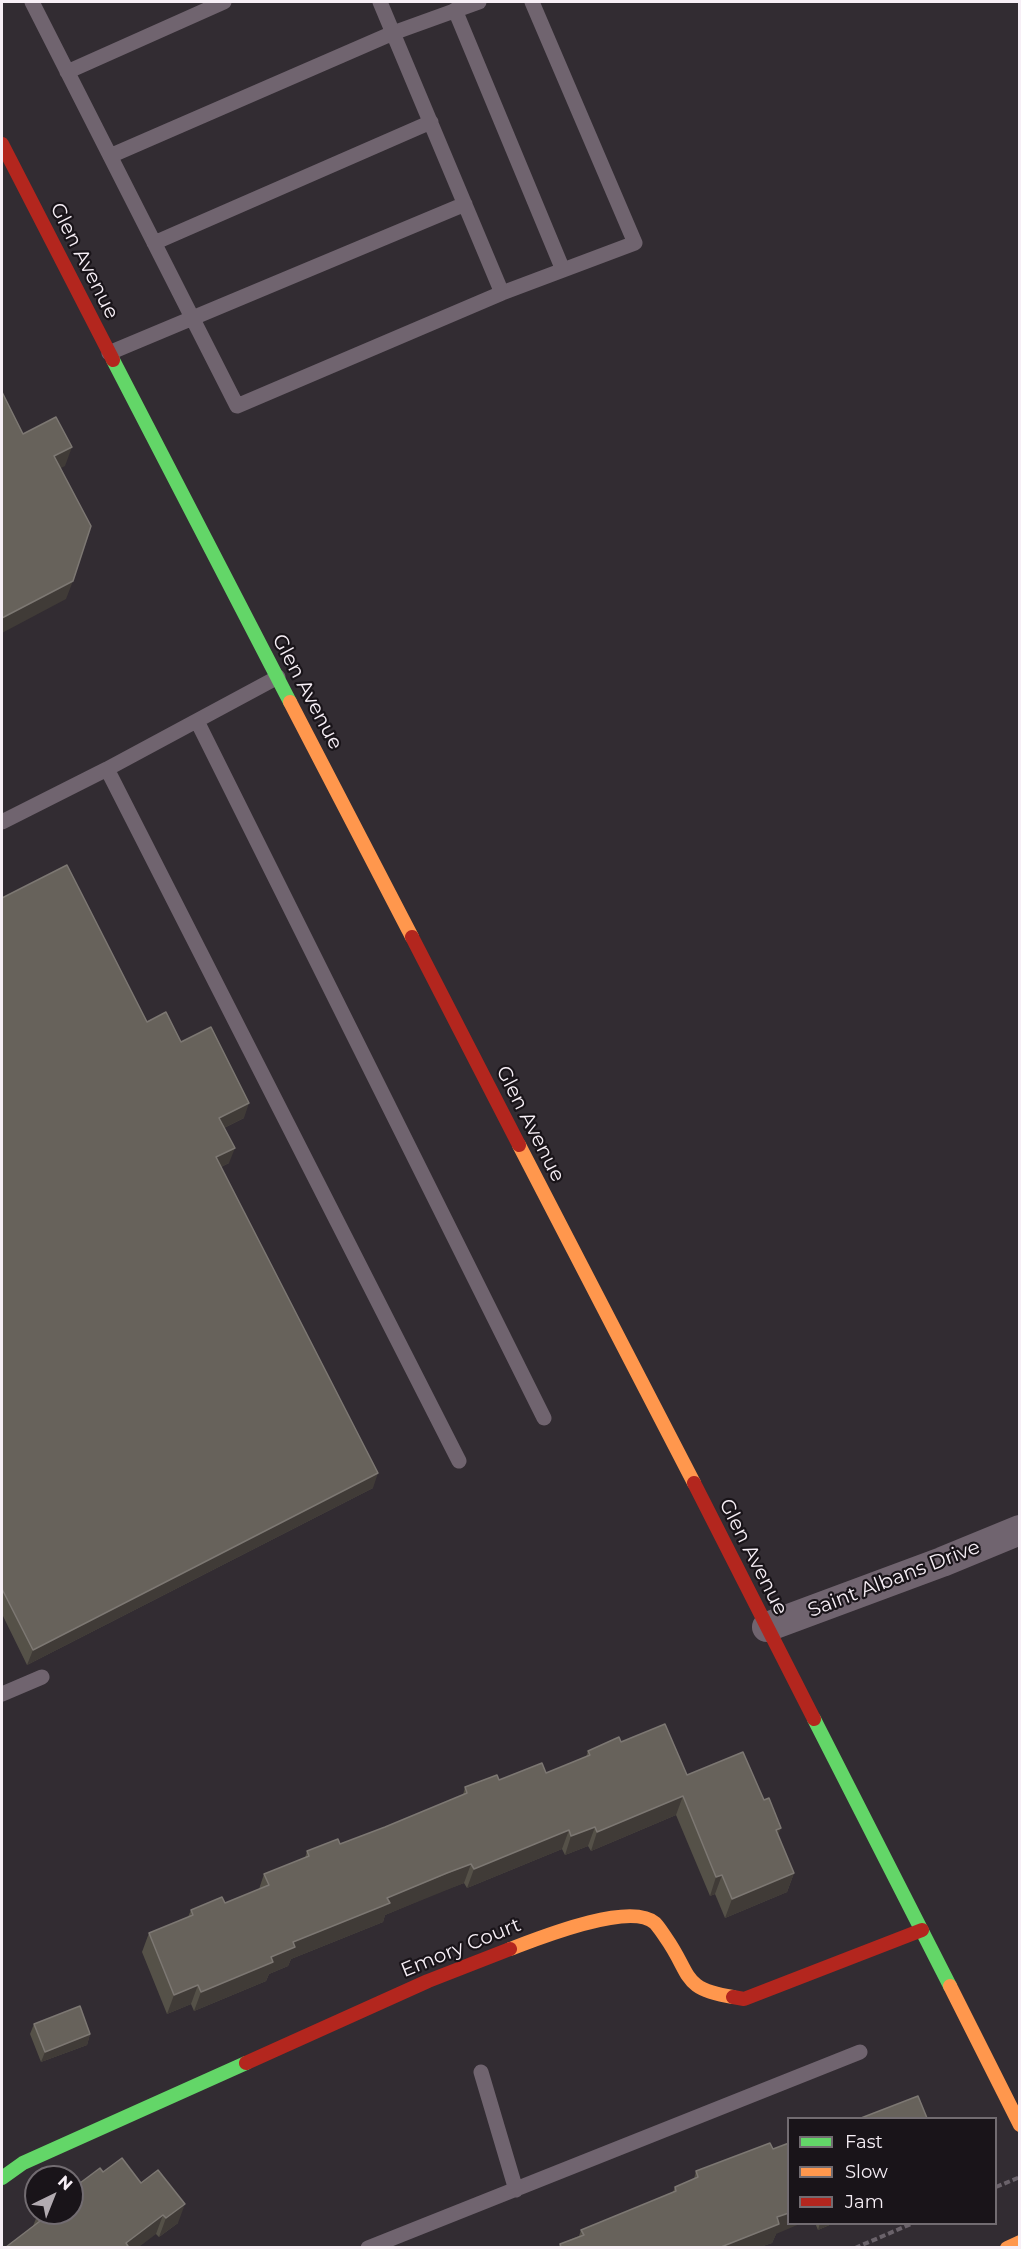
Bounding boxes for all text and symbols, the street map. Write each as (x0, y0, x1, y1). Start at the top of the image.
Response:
street label: Glen Avenue (44, 199, 124, 323)
street label: Glen Avenue (267, 630, 347, 754)
street label: Glen Avenue (490, 1062, 570, 1186)
street label: Glen Avenue (713, 1495, 793, 1619)
street label: Saint Albans Drive (805, 1535, 983, 1623)
street label: Emory Court (398, 1913, 524, 1983)
legend (787, 2117, 997, 2225)
text: Fast (845, 2131, 883, 2153)
text: Slow (845, 2161, 888, 2183)
north arrow (24, 2165, 84, 2225)
text: N (54, 2172, 76, 2194)
text: Jam (845, 2191, 884, 2213)

